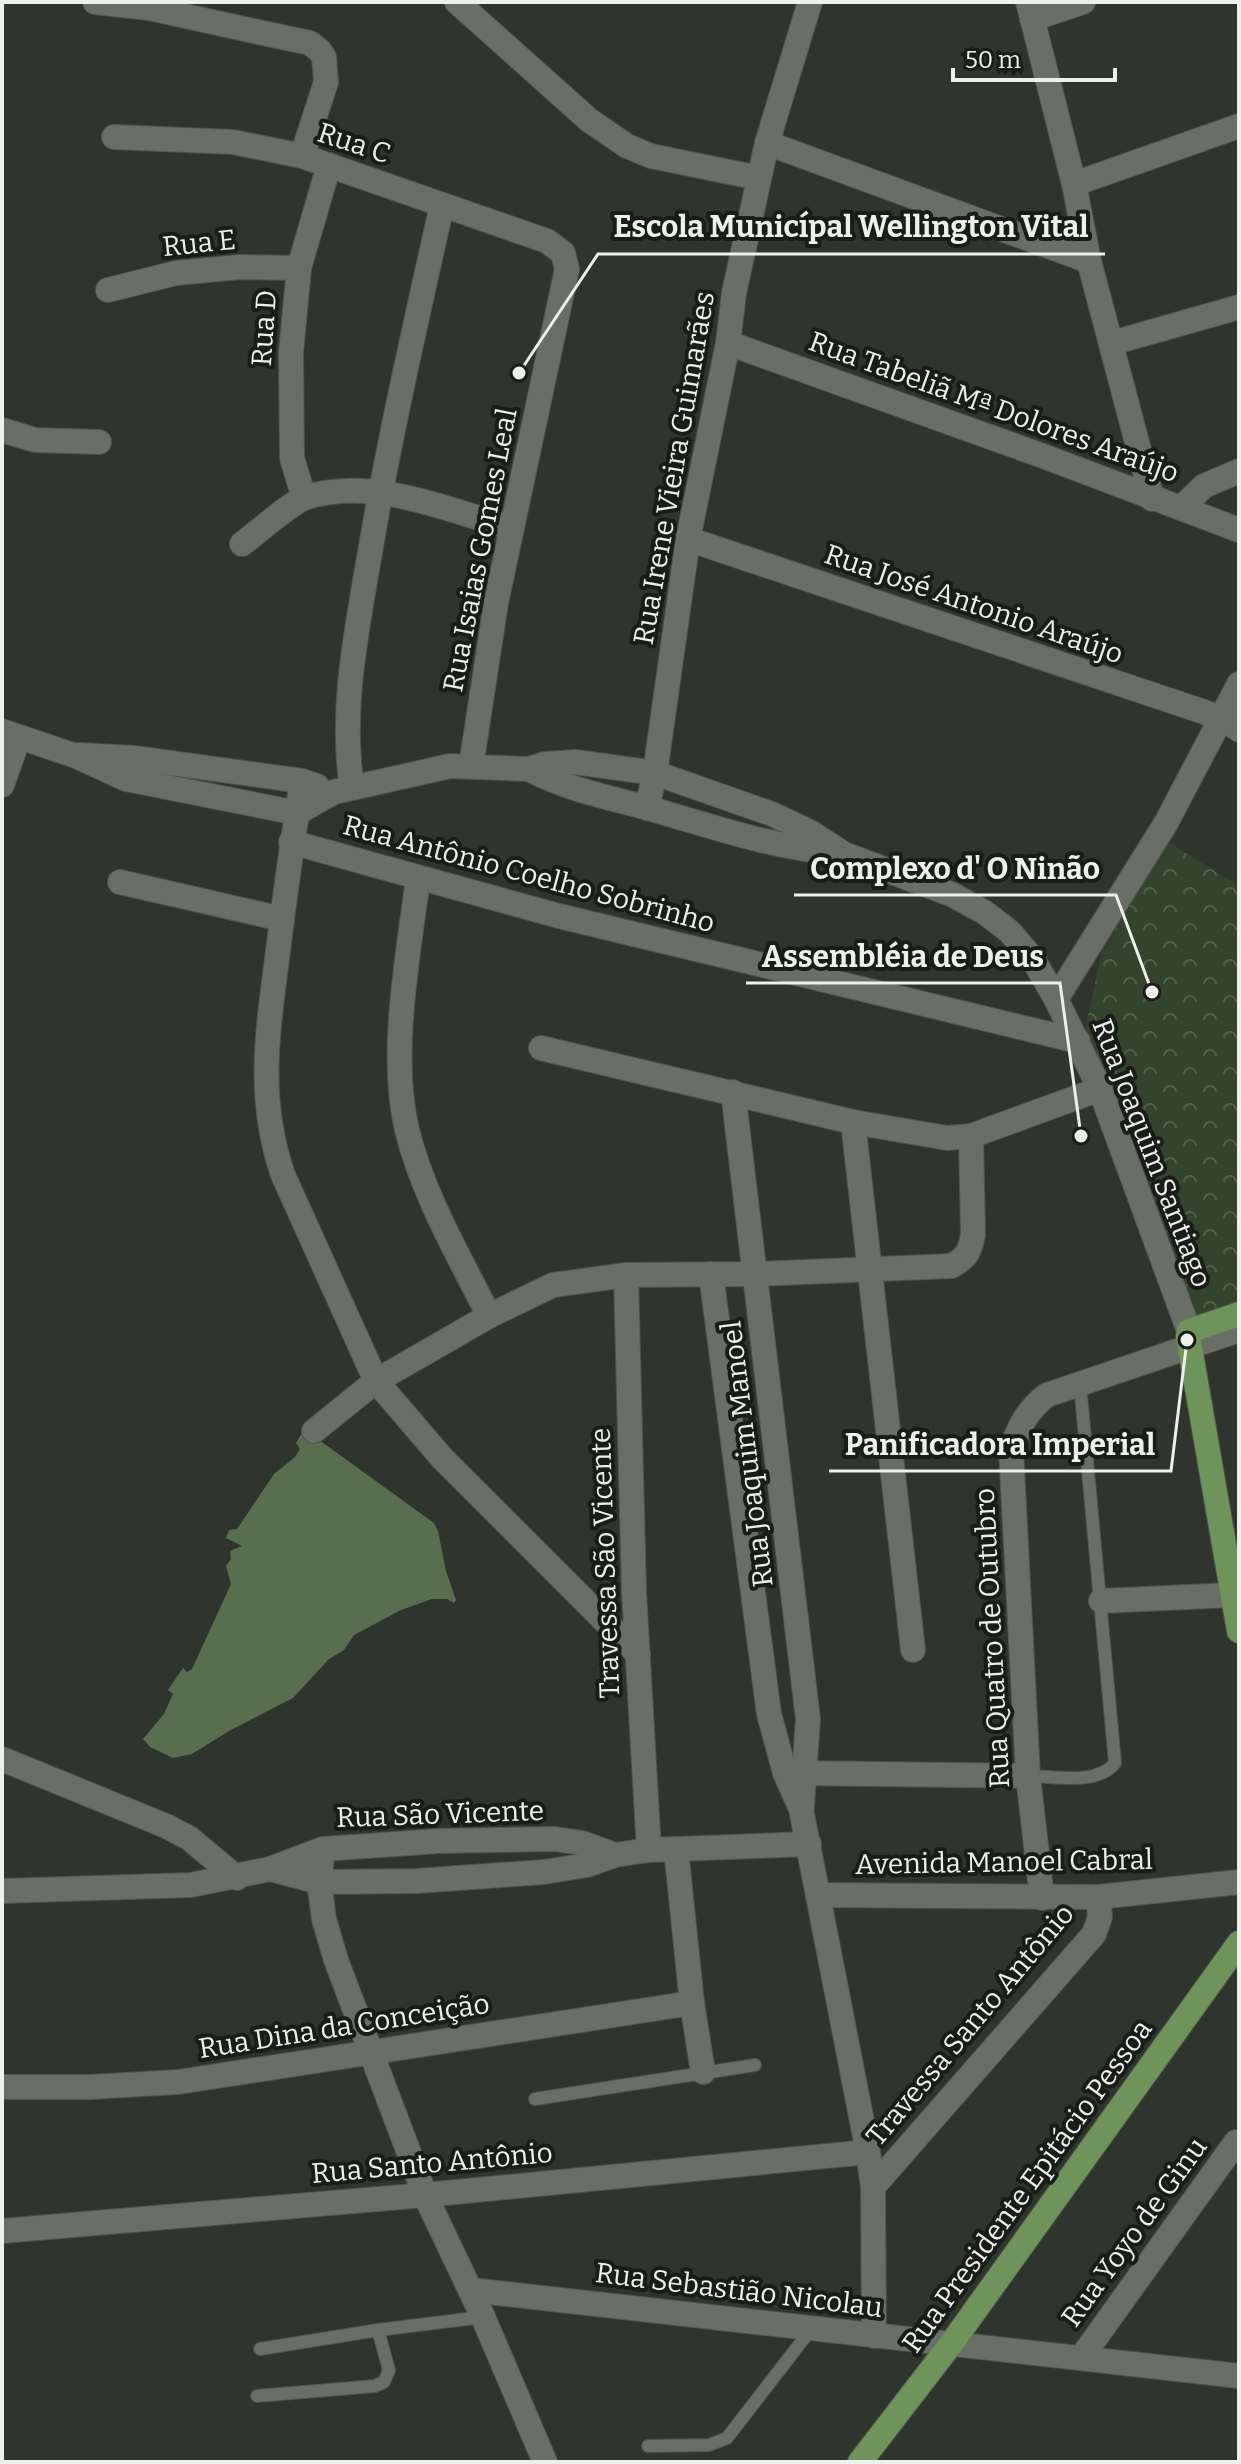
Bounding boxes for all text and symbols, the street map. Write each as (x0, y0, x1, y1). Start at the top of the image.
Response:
scale bar (953, 32, 1115, 82)
text: 50 m (965, 46, 1021, 74)
street label: Rua C (314, 116, 394, 170)
callout: Escola Municípal Wellington Vital (598, 200, 1105, 254)
text: Escola Municípal Wellington Vital (613, 209, 1089, 245)
street label: Rua E (161, 223, 237, 263)
street label: Rua D (245, 289, 283, 367)
street label: Rua Irene Vieira Guimarães (627, 289, 721, 647)
street label: Rua Tabeliã Mª Dolores Araújo (805, 325, 1183, 489)
street label: Rua Isaias Gomes Leal (436, 405, 524, 695)
street label: Rua José Antonio Araújo (820, 537, 1128, 671)
street label: Rua Antônio Coelho Sobrinho (340, 808, 718, 940)
callout: Complexo d' O Ninão (794, 841, 1116, 895)
text: Complexo d' O Ninão (810, 851, 1100, 887)
callout: Assembléia de Deus (746, 929, 1060, 983)
text: Assembléia de Deus (762, 939, 1044, 975)
street label: Rua Joaquim Santiago (1086, 1014, 1218, 1292)
street label: Rua Joaquim Manoel (714, 1319, 780, 1589)
callout: Panificadora Imperial (829, 1417, 1171, 1471)
street label: Travessa São Vicente (584, 1427, 626, 1699)
text: Panificadora Imperial (845, 1427, 1155, 1463)
street label: Rua Quatro de Outubro (968, 1487, 1016, 1789)
street label: Rua São Vicente (336, 1794, 544, 1834)
street label: Avenida Manoel Cabral (855, 1843, 1153, 1881)
street label: Travessa Santo Antônio (859, 1898, 1081, 2152)
street label: Rua Dina da Conceição (196, 1987, 492, 2065)
street label: Rua Presidente Epitácio Pessoa (895, 2013, 1159, 2359)
street label: Rua Yoyo de Ginu (1054, 2131, 1214, 2333)
street label: Rua Santo Antônio (310, 2136, 554, 2190)
street label: Rua Sebastião Nicolau (594, 2256, 884, 2324)

